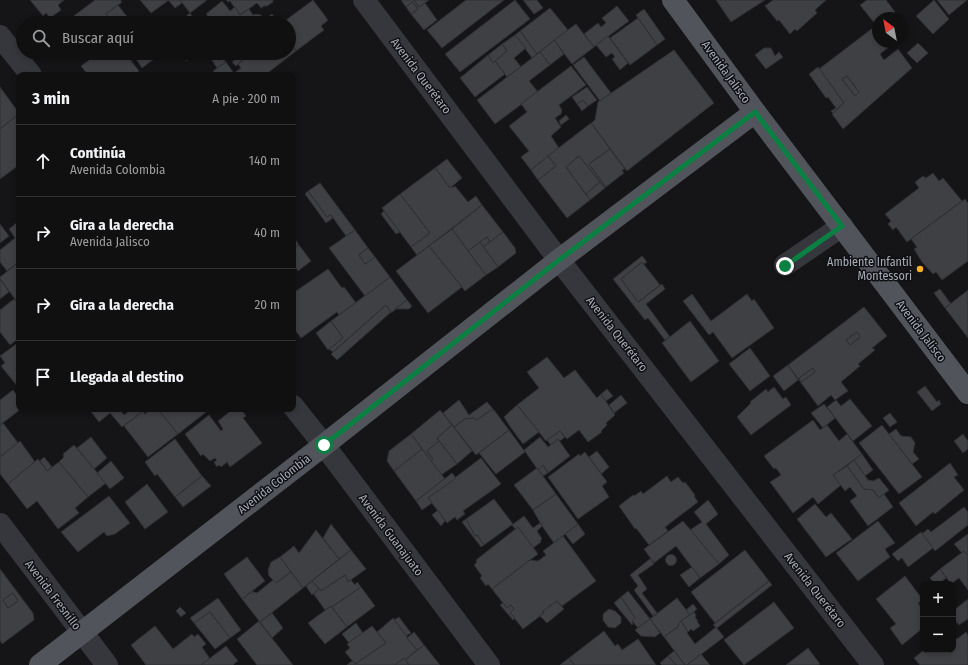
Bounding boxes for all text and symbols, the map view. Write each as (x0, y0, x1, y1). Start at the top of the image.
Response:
north arrow (872, 12, 908, 48)
search box (16, 16, 296, 60)
icon: search (30, 27, 52, 49)
text: Buscar aquí (62, 29, 134, 47)
street label: Avenida Querétaro (388, 35, 454, 117)
street label: Avenida Jalisco (699, 38, 753, 106)
text: 3 min (32, 88, 70, 109)
text: A pie · 200 m (212, 91, 280, 106)
text: Continúa (70, 144, 126, 162)
icon: ahead (32, 150, 54, 172)
text: 140 m (249, 153, 280, 168)
text: Avenida Colombia (70, 162, 165, 177)
text: Gira a la derecha (70, 216, 174, 234)
icon: right (32, 222, 54, 244)
text: 40 m (254, 225, 280, 240)
text: Avenida Jalisco (70, 234, 150, 249)
place label: Ambiente Infantil Montessori (827, 255, 912, 283)
route end (776, 257, 794, 275)
marker: Ambiente Infantil Montessori (915, 264, 925, 274)
icon: right (32, 294, 54, 316)
street label: Avenida Querétaro (583, 294, 651, 374)
text: Gira a la derecha (70, 296, 174, 314)
text: 20 m (254, 297, 280, 312)
street label: Avenida Jalisco (893, 297, 949, 365)
icon: arrive (32, 366, 54, 388)
text: Llegada al destino (70, 368, 184, 386)
route start (315, 436, 333, 454)
street label: Avenida Colombia (235, 451, 313, 517)
street label: Avenida Guanajuato (356, 492, 426, 578)
street label: Avenida Querétaro (781, 550, 849, 630)
street label: Avenida Fresnillo (22, 557, 84, 633)
map controls (920, 581, 956, 653)
button: + (920, 581, 956, 617)
button: − (920, 617, 956, 653)

